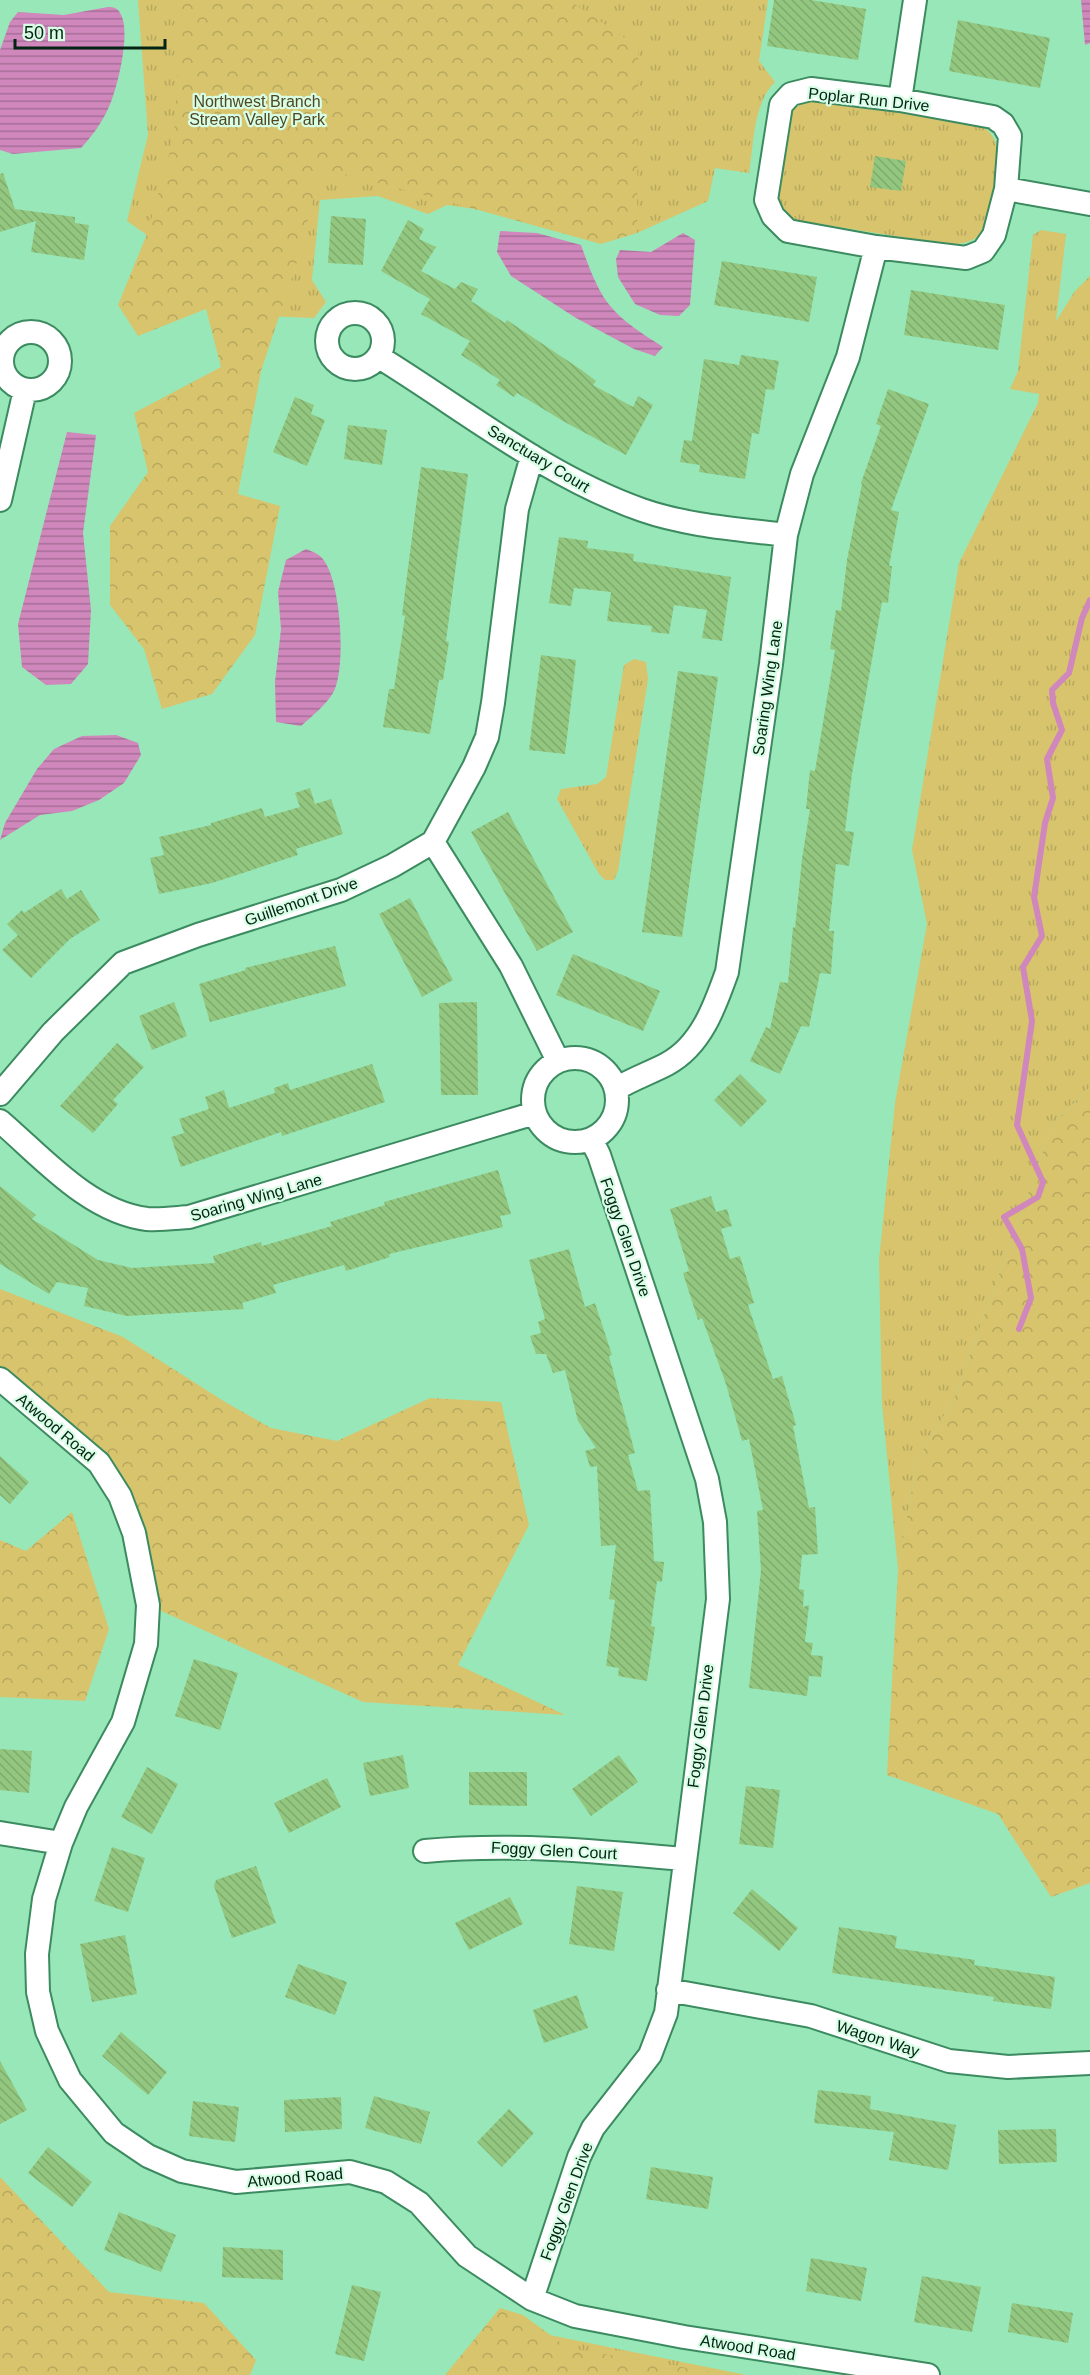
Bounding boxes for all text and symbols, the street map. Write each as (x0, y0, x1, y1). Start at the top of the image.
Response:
scale bar (15, 12, 165, 50)
text: 50 m (24, 23, 64, 43)
street label: Poplar Run Drive (807, 85, 931, 114)
park label: Northwest Branch Stream Valley Park (189, 93, 326, 128)
street label: Sanctuary Court (485, 421, 593, 496)
street label: Soaring Wing Lane (750, 619, 785, 757)
street label: Guillemont Drive (242, 874, 360, 929)
street label: Soaring Wing Lane (188, 1171, 324, 1224)
street label: Foggy Glen Drive (597, 1176, 654, 1299)
street label: Atwood Road (13, 1390, 98, 1465)
street label: Foggy Glen Drive (684, 1663, 717, 1789)
street label: Foggy Glen Court (490, 1839, 618, 1862)
street label: Wagon Way (834, 2017, 921, 2060)
street label: Foggy Glen Drive (537, 2140, 596, 2263)
street label: Atwood Road (246, 2165, 344, 2190)
street label: Atwood Road (699, 2332, 797, 2363)

